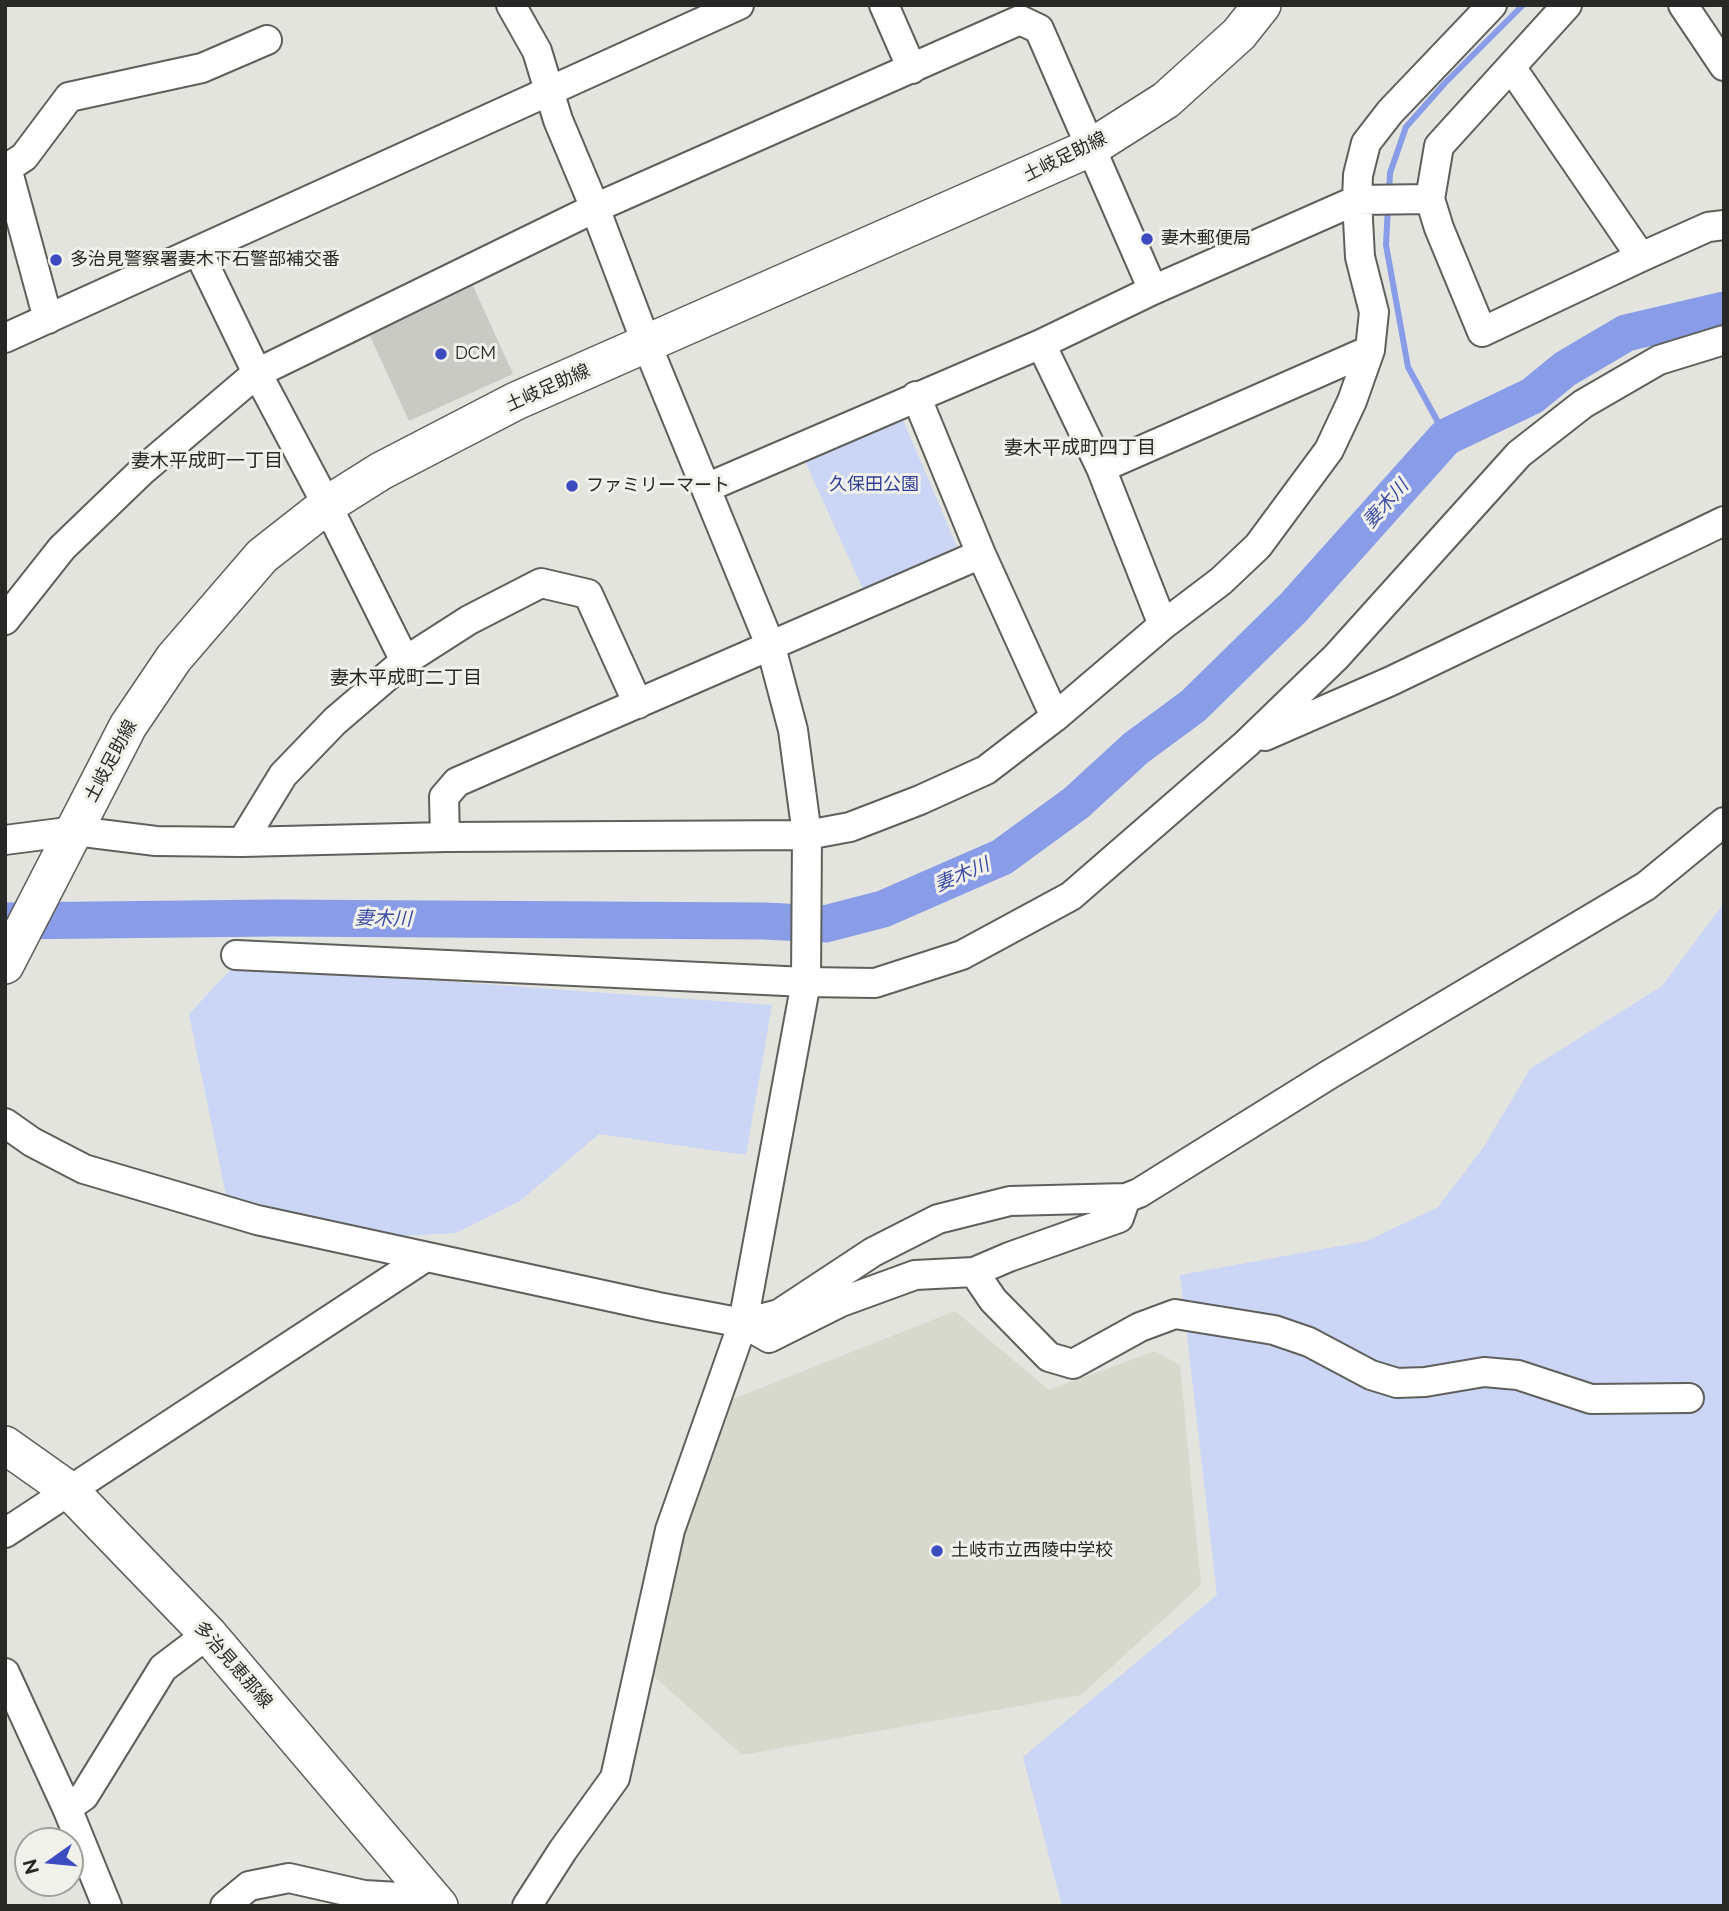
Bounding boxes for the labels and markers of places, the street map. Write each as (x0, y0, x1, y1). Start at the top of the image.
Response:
place label: 妻木郵便局 (1161, 228, 1251, 250)
marker: 妻木郵便局 (1139, 231, 1155, 247)
place label: 多治見警察署妻木下石警部補交番 (70, 249, 340, 271)
marker: 多治見警察署妻木下石警部補交番 (48, 252, 64, 268)
place label: DCM (455, 343, 496, 365)
marker: DCM (433, 346, 449, 362)
place label: ファミリーマート (586, 475, 730, 497)
marker: ファミリーマート (564, 478, 580, 494)
place label: 土岐市立西陵中学校 (951, 1540, 1113, 1562)
marker: 土岐市立西陵中学校 (929, 1543, 945, 1559)

